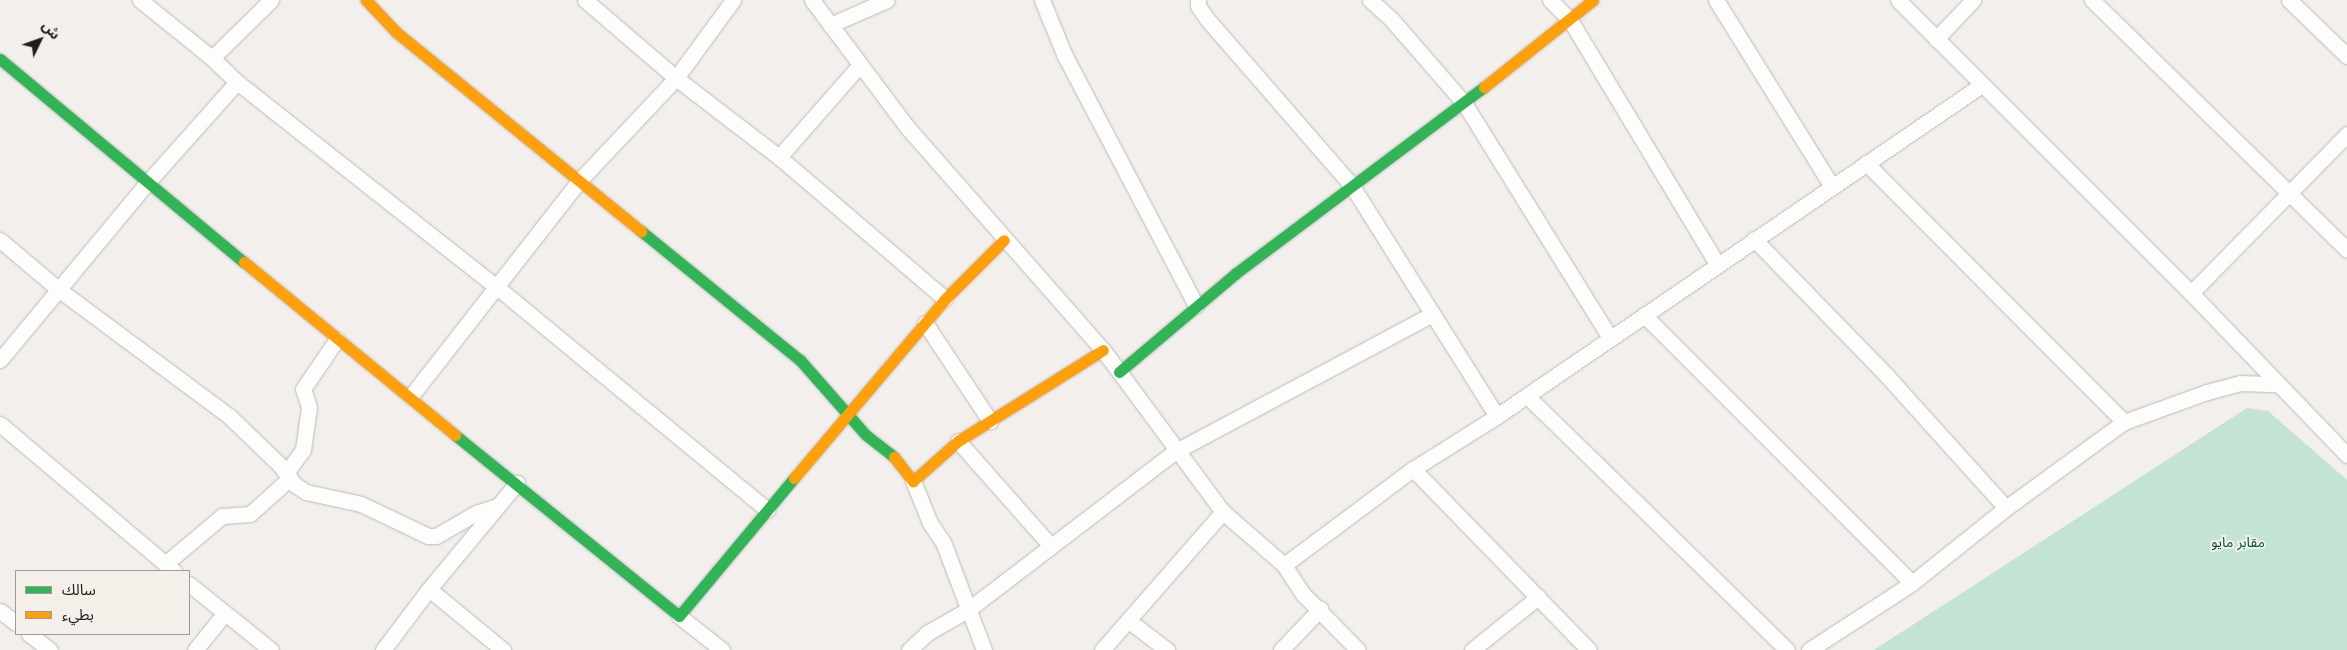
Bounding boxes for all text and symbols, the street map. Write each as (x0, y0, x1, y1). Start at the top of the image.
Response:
north arrow (15, 15, 65, 65)
text: ش (38, 17, 64, 43)
park label: مقابر مايو (2211, 534, 2265, 550)
legend (15, 570, 190, 635)
text: سالك (62, 580, 96, 600)
text: بطيء (62, 605, 94, 625)

